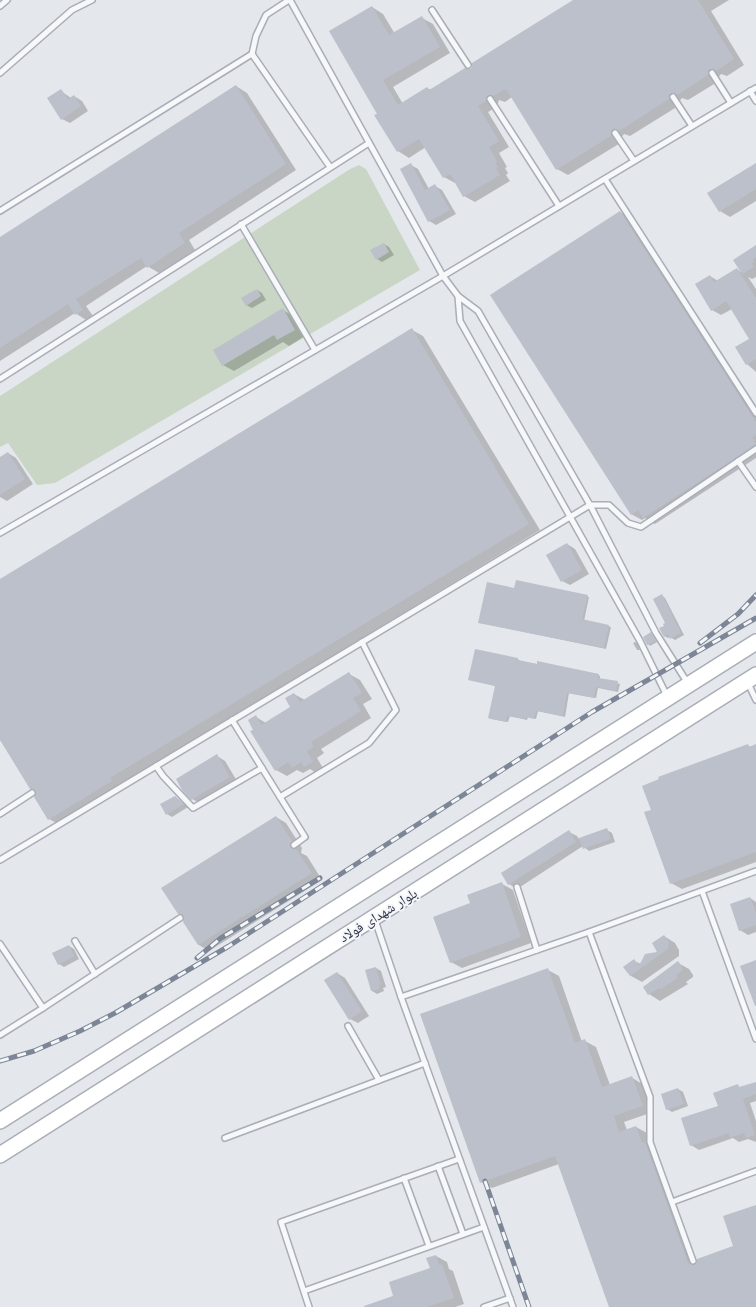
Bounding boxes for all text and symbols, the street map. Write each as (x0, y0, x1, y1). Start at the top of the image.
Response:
street label: بلوار شهدای فولاد (336, 885, 421, 946)

